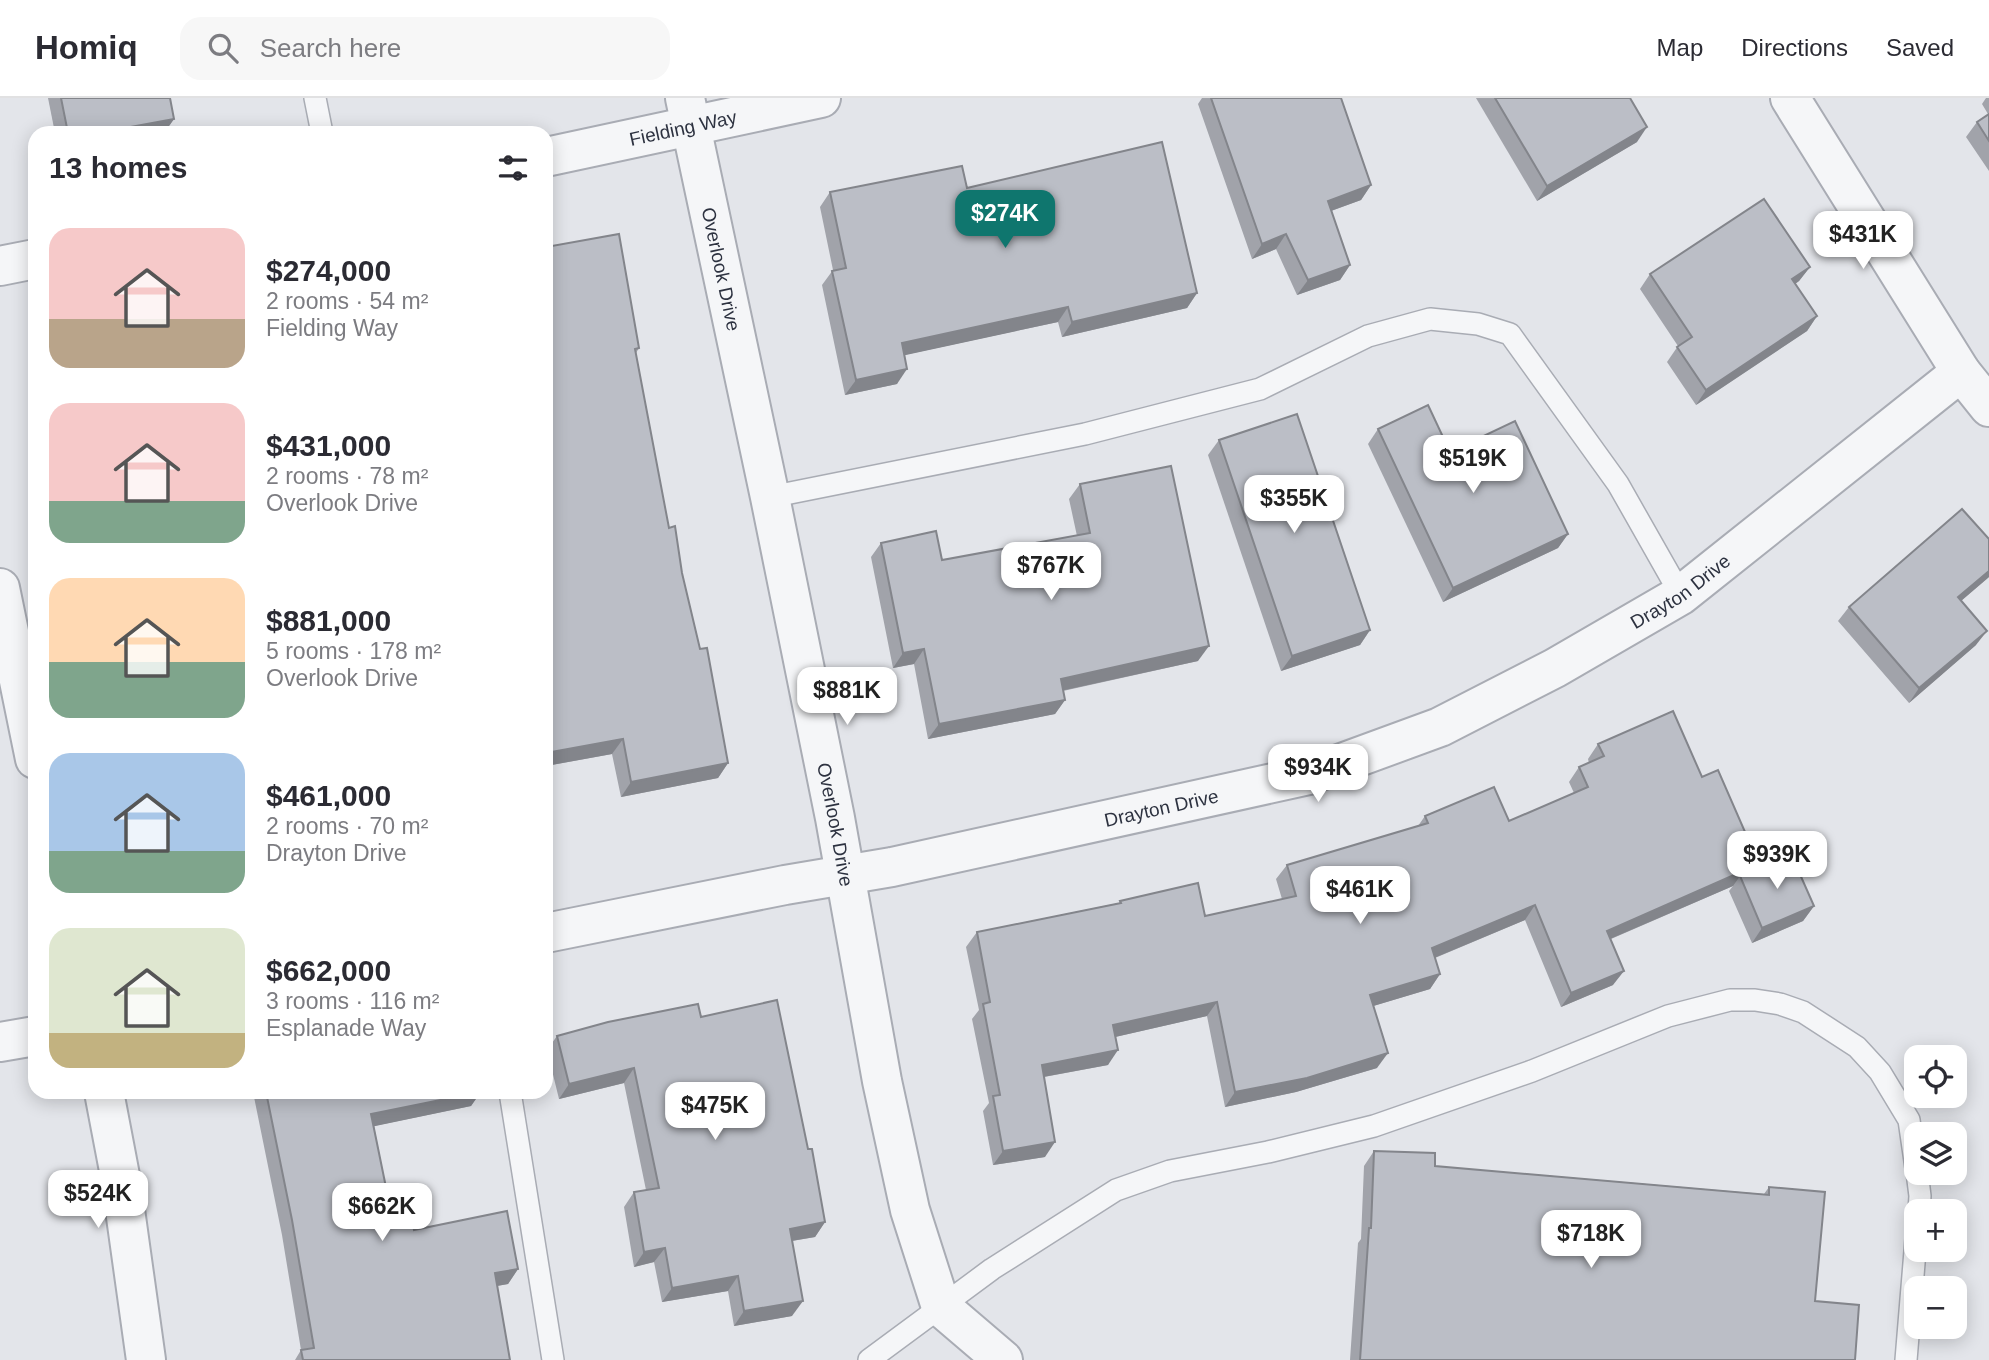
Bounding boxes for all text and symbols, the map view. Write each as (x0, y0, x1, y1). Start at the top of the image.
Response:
search box (180, 17, 670, 80)
text: Homiq (35, 29, 138, 66)
icon: search (204, 29, 242, 67)
text: Search here (260, 33, 401, 63)
text: Map (1657, 34, 1703, 61)
text: Directions (1741, 34, 1848, 61)
text: Saved (1886, 34, 1954, 61)
street label: Fielding Way (627, 106, 739, 150)
icon: filters (494, 149, 532, 187)
text: 13 homes (49, 151, 187, 184)
pin: $274K (956, 190, 1054, 250)
text: $274K (971, 200, 1039, 226)
street label: Overlook Drive (698, 206, 744, 333)
pin: $431K (1814, 212, 1912, 271)
text: $431K (1829, 221, 1897, 247)
text: $274,000 (266, 254, 391, 287)
icon: home (105, 256, 189, 340)
text: 2 rooms · 54 m² (266, 288, 428, 314)
text: Fielding Way (266, 315, 398, 341)
text: $431,000 (266, 429, 391, 462)
icon: home (105, 431, 189, 515)
pin: $519K (1424, 436, 1522, 495)
text: $519K (1439, 445, 1507, 471)
text: 2 rooms · 78 m² (266, 463, 428, 489)
pin: $355K (1245, 476, 1343, 535)
text: $355K (1260, 485, 1328, 511)
text: Overlook Drive (266, 490, 418, 516)
pin: $767K (1002, 542, 1100, 602)
street label: Drayton Drive (1627, 550, 1734, 633)
text: $767K (1017, 552, 1085, 578)
text: $881,000 (266, 604, 391, 637)
icon: home (105, 606, 189, 690)
text: 5 rooms · 178 m² (266, 638, 441, 664)
text: Overlook Drive (266, 665, 418, 691)
pin: $881K (798, 668, 896, 727)
text: $881K (813, 677, 881, 703)
pin: $934K (1269, 744, 1367, 804)
text: $934K (1284, 754, 1352, 780)
street label: Overlook Drive (813, 761, 857, 888)
text: $461,000 (266, 779, 391, 812)
icon: home (105, 781, 189, 865)
street label: Drayton Drive (1102, 785, 1220, 831)
text: 2 rooms · 70 m² (266, 813, 428, 839)
pin: $939K (1728, 832, 1826, 891)
text: Drayton Drive (266, 840, 407, 866)
text: $939K (1743, 841, 1811, 867)
pin: $461K (1311, 866, 1409, 926)
text: $461K (1326, 876, 1394, 902)
text: $662,000 (266, 954, 391, 987)
icon: home (105, 956, 189, 1040)
text: 3 rooms · 116 m² (266, 988, 439, 1014)
text: Esplanade Way (266, 1015, 426, 1041)
map controls (1904, 1045, 1967, 1339)
button: locate (1904, 1045, 1967, 1108)
pin: $475K (666, 1082, 764, 1142)
text: $475K (681, 1092, 749, 1118)
button: layers (1904, 1122, 1967, 1185)
pin: $524K (49, 1170, 147, 1230)
text: $524K (64, 1180, 132, 1206)
pin: $662K (333, 1184, 431, 1243)
text: $662K (348, 1193, 416, 1219)
button: + (1904, 1199, 1967, 1262)
pin: $718K (1542, 1210, 1640, 1270)
text: $718K (1557, 1220, 1625, 1246)
button: − (1904, 1276, 1967, 1339)

